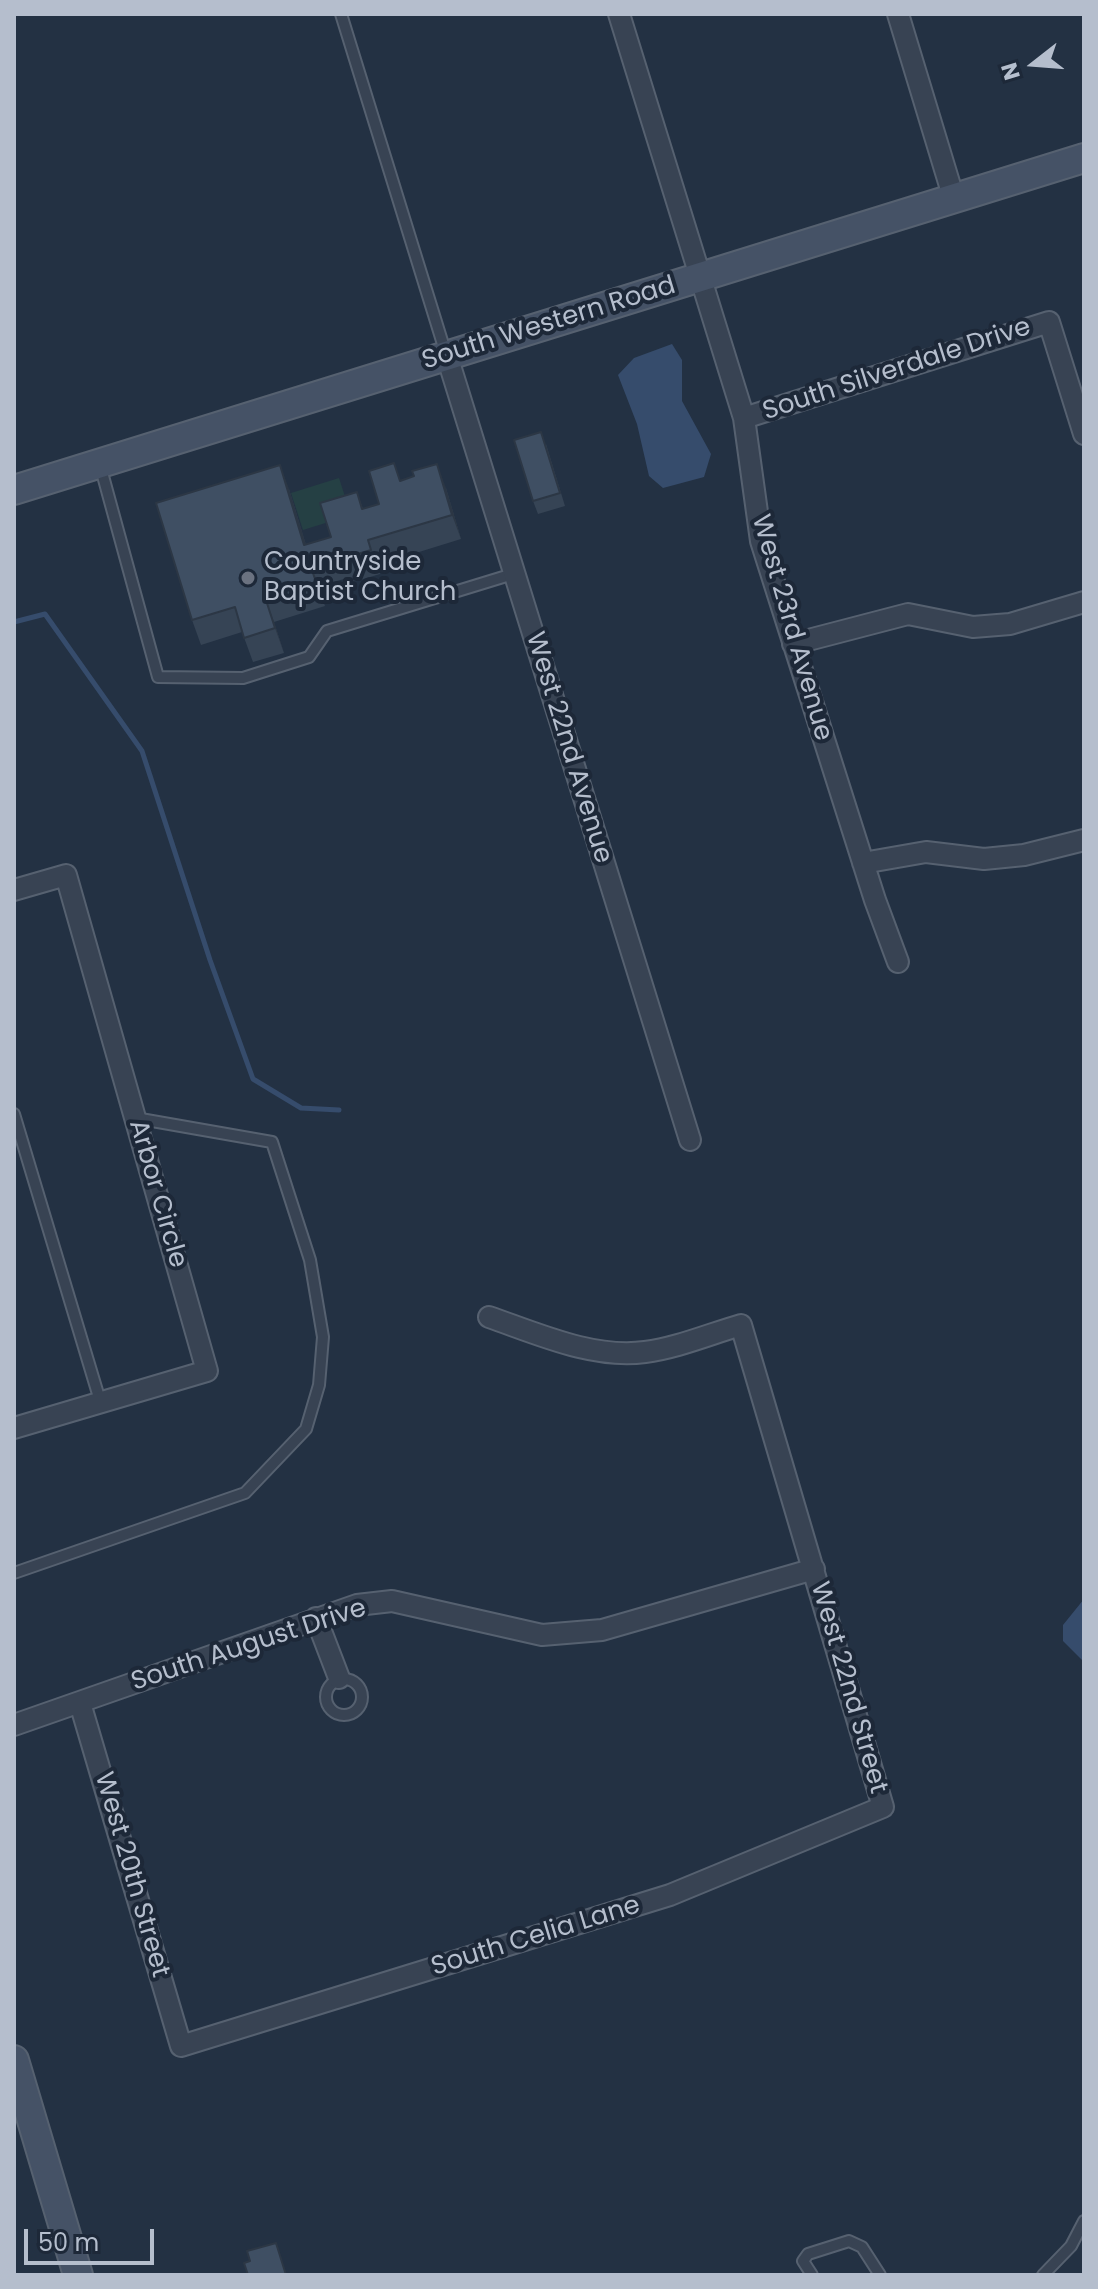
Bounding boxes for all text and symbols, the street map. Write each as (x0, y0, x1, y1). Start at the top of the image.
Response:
north arrow (994, 24, 1074, 104)
text: N (993, 59, 1028, 84)
street label: South Western Road (419, 271, 679, 377)
street label: South Silverdale Drive (759, 312, 1035, 428)
street label: West 23rd Avenue (744, 511, 838, 745)
place label: Countryside Baptist Church (264, 547, 456, 608)
marker: Countryside Baptist Church (239, 569, 257, 587)
street label: West 22nd Avenue (518, 629, 618, 867)
street label: Arbor Circle (121, 1116, 193, 1272)
street label: West 22nd Street (803, 1579, 893, 1797)
street label: South August Drive (128, 1593, 370, 1699)
street label: West 20th Street (87, 1769, 175, 1981)
street label: South Celia Lane (428, 1890, 644, 1984)
scale bar (28, 2213, 158, 2263)
text: 50 m (38, 2226, 99, 2259)

